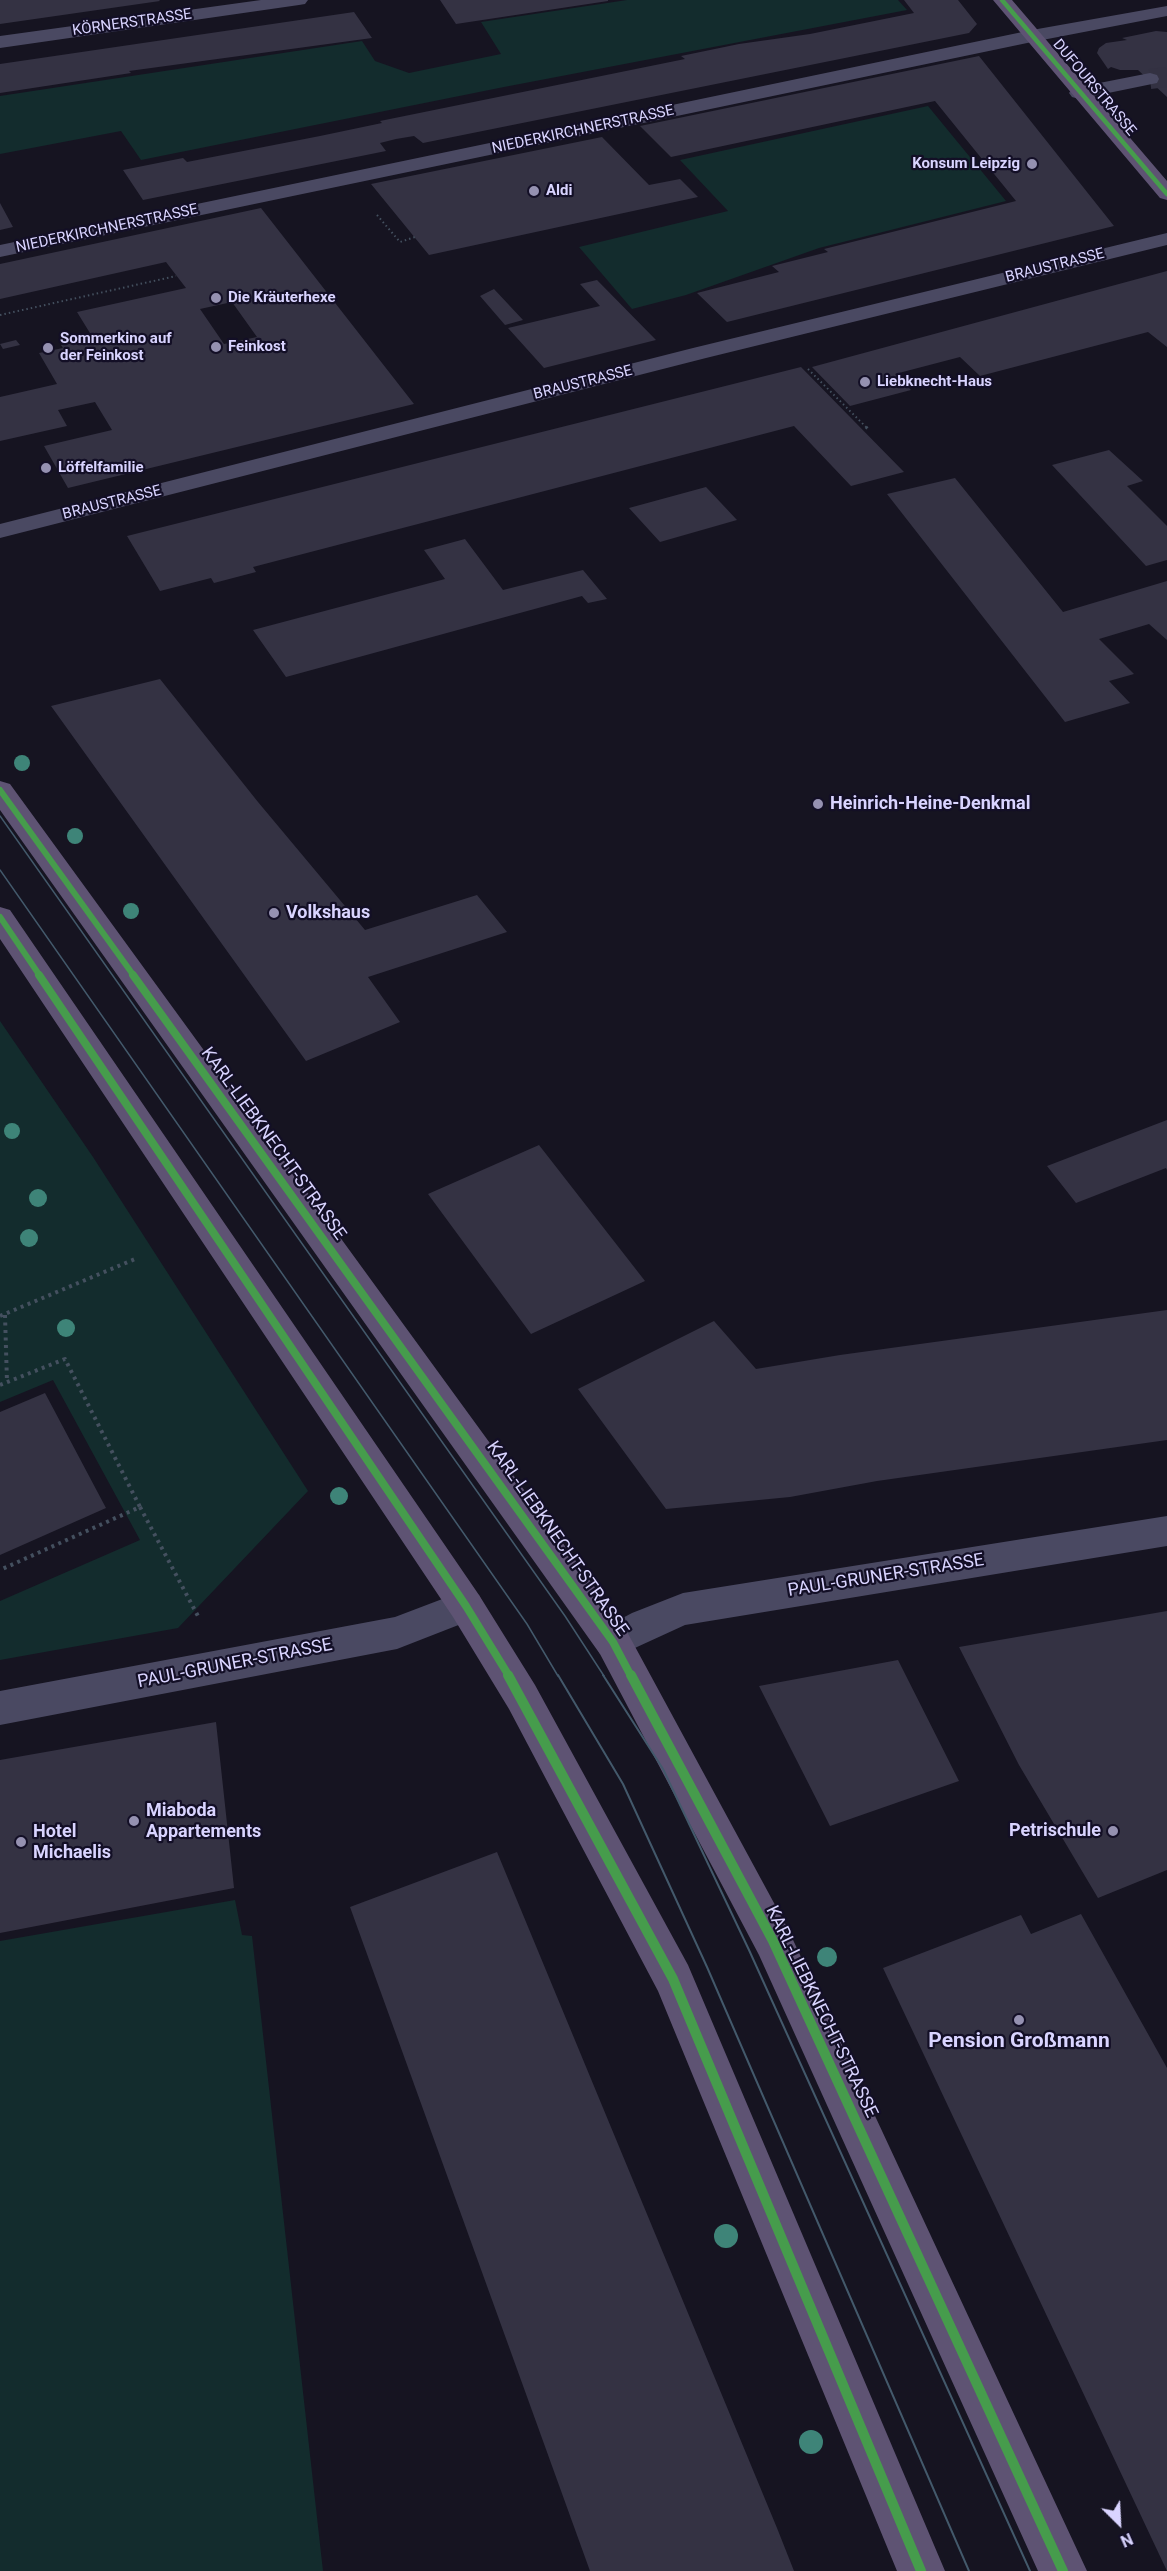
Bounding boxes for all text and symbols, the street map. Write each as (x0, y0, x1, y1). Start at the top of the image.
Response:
street label: KÖRNERSTRASSE (71, 6, 193, 40)
street label: DUFOURSTRASSE (1048, 36, 1140, 140)
street label: NIEDERKIRCHNERSTRASSE (490, 102, 676, 158)
place label: Konsum Leipzig (912, 155, 1020, 173)
marker: Konsum Leipzig (1025, 157, 1039, 171)
place label: Aldi (546, 182, 572, 200)
marker: Aldi (527, 184, 541, 198)
street label: NIEDERKIRCHNERSTRASSE (14, 201, 200, 257)
street label: BRAUSTRASSE (1004, 245, 1106, 287)
place label: Die Kräuterhexe (228, 289, 336, 307)
marker: Die Kräuterhexe (209, 291, 223, 305)
place label: Sommerkino auf der Feinkost (60, 330, 172, 365)
place label: Feinkost (228, 338, 286, 356)
marker: Feinkost (209, 340, 223, 354)
marker: Sommerkino auf der Feinkost (41, 341, 55, 355)
street label: BRAUSTRASSE (532, 362, 634, 404)
place label: Liebknecht-Haus (877, 373, 992, 391)
marker: Liebknecht-Haus (858, 375, 872, 389)
place label: Löffelfamilie (58, 459, 144, 477)
marker: Löffelfamilie (39, 461, 53, 475)
street label: BRAUSTRASSE (61, 482, 163, 524)
place label: Heinrich-Heine-Denkmal (830, 793, 1030, 815)
marker: Heinrich-Heine-Denkmal (811, 797, 825, 811)
place label: Volkshaus (286, 902, 370, 924)
marker: Volkshaus (267, 906, 281, 920)
street label: KARL-LIEBKNECHT-STRASSE (196, 1043, 350, 1245)
street label: KARL-LIEBKNECHT-STRASSE (481, 1437, 633, 1641)
street label: PAUL-GRUNER-STRASSE (786, 1550, 986, 1602)
street label: PAUL-GRUNER-STRASSE (136, 1634, 334, 1694)
place label: Miaboda Appartements (146, 1800, 261, 1842)
marker: Miaboda Appartements (127, 1814, 141, 1828)
place label: Petrischule (1009, 1820, 1101, 1842)
place label: Hotel Michaelis (33, 1821, 111, 1864)
marker: Petrischule (1106, 1824, 1120, 1838)
marker: Hotel Michaelis (14, 1835, 28, 1849)
street label: KARL-LIEBKNECHT-STRASSE (760, 1903, 882, 2121)
marker: Pension Großmann (1012, 2013, 1026, 2027)
place label: Pension Großmann (928, 2029, 1110, 2055)
north arrow (1089, 2493, 1149, 2553)
text: N (1118, 2529, 1136, 2551)

